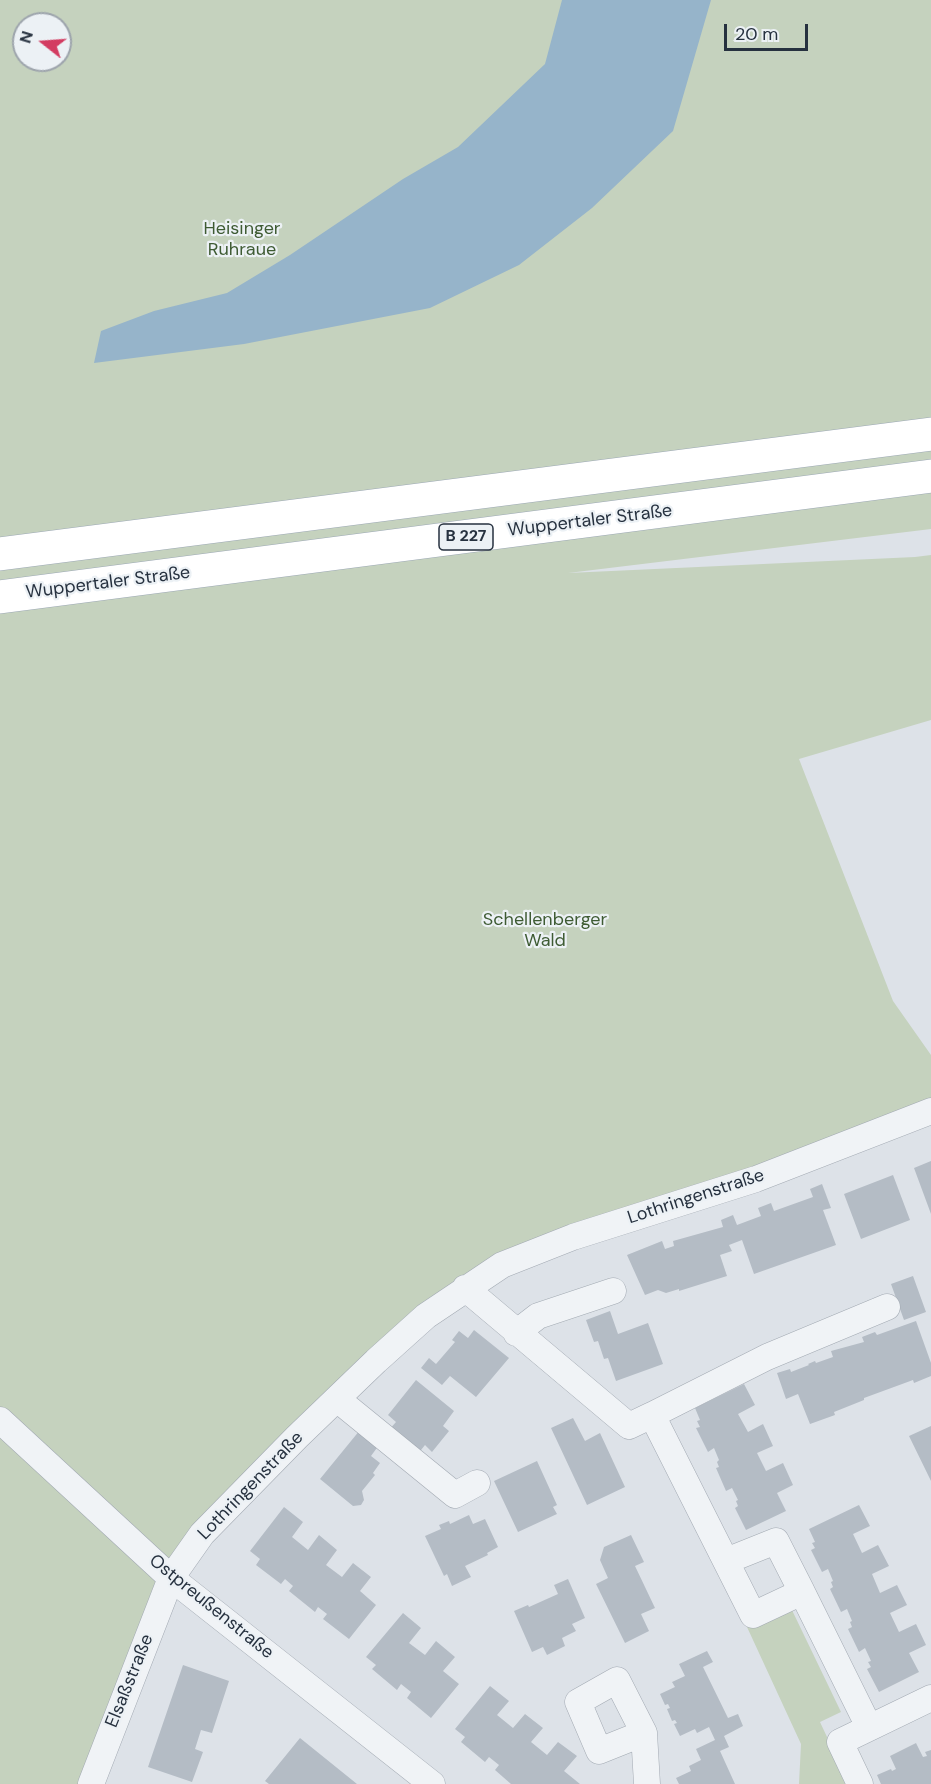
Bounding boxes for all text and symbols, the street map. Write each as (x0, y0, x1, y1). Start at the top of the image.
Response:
north arrow (12, 12, 72, 72)
scale bar (727, 12, 811, 50)
text: 20 m (735, 22, 778, 46)
text: N (14, 29, 38, 46)
park label: Heisinger Ruhraue (203, 218, 281, 260)
street label: Wuppertaler Straße (507, 500, 673, 542)
road number: B 227 (439, 524, 493, 550)
street label: Wuppertaler Straße (25, 562, 191, 604)
park label: Schellenberger Wald (483, 909, 607, 952)
street label: Lothringenstraße (625, 1165, 767, 1229)
street label: Lothringenstraße (194, 1427, 308, 1545)
street label: Ostpreußenstraße (144, 1550, 278, 1664)
street label: Elsaßstraße (101, 1631, 159, 1731)

